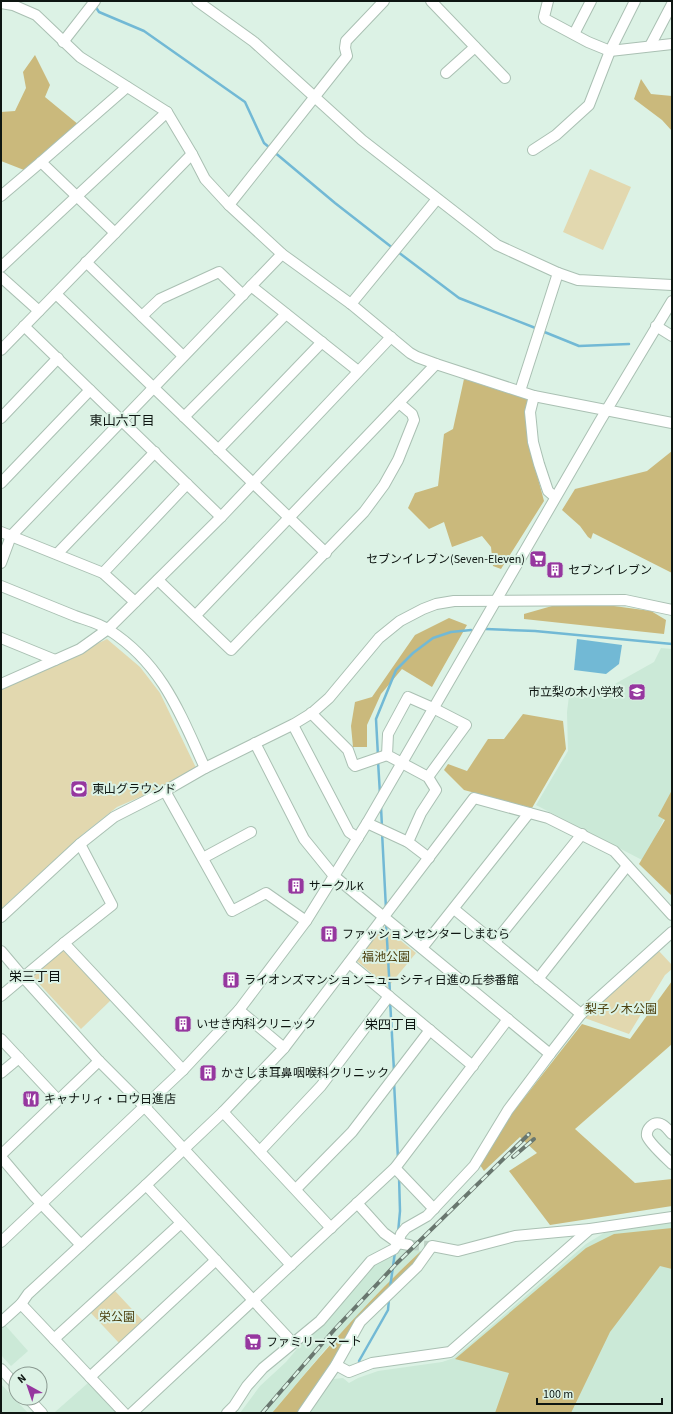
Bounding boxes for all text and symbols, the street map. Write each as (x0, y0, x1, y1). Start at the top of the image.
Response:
district label: 東山六丁目 (89, 412, 155, 430)
supermarket icon: セブンイレブン(Seven-Eleven) (528, 549, 548, 569)
place label: セブンイレブン(Seven-Eleven) (366, 551, 525, 568)
building icon: セブンイレブン (545, 560, 565, 580)
place label: セブンイレブン (568, 562, 652, 579)
school or university icon: 市立梨の木小学校 (627, 682, 647, 702)
place label: 市立梨の木小学校 (528, 684, 624, 701)
sports icon: 東山グラウンド (69, 779, 89, 799)
place label: 東山グラウンド (92, 781, 176, 798)
building icon: サークルK (286, 876, 306, 896)
place label: サークルK (309, 878, 364, 895)
building icon: ファッションセンターしまむら (319, 924, 339, 944)
place label: ファッションセンターしまむら (342, 926, 510, 943)
park label: 福池公園 (362, 949, 410, 966)
district label: 栄三丁目 (9, 968, 61, 986)
building icon: ライオンズマンションニューシティ日進の丘参番館 (221, 970, 241, 990)
place label: ライオンズマンションニューシティ日進の丘参番館 (244, 972, 519, 989)
park label: 梨子ノ木公園 (585, 1001, 657, 1018)
building icon: いせき内科クリニック (173, 1014, 193, 1034)
place label: いせき内科クリニック (196, 1016, 316, 1033)
district label: 栄四丁目 (365, 1016, 417, 1034)
building icon: かさしま耳鼻咽喉科クリニック (198, 1063, 218, 1083)
place label: かさしま耳鼻咽喉科クリニック (221, 1065, 389, 1082)
restaurant icon: キャナリィ・ロウ日進店 (21, 1089, 41, 1109)
place label: キャナリィ・ロウ日進店 (44, 1091, 176, 1108)
park label: 栄公園 (99, 1309, 135, 1326)
supermarket icon: ファミリーマート (243, 1332, 263, 1352)
place label: ファミリーマート (266, 1334, 362, 1351)
north arrow (8, 1366, 48, 1406)
text: N (14, 1371, 30, 1387)
scale bar (537, 1380, 662, 1406)
text: 100 m (543, 1386, 573, 1403)

